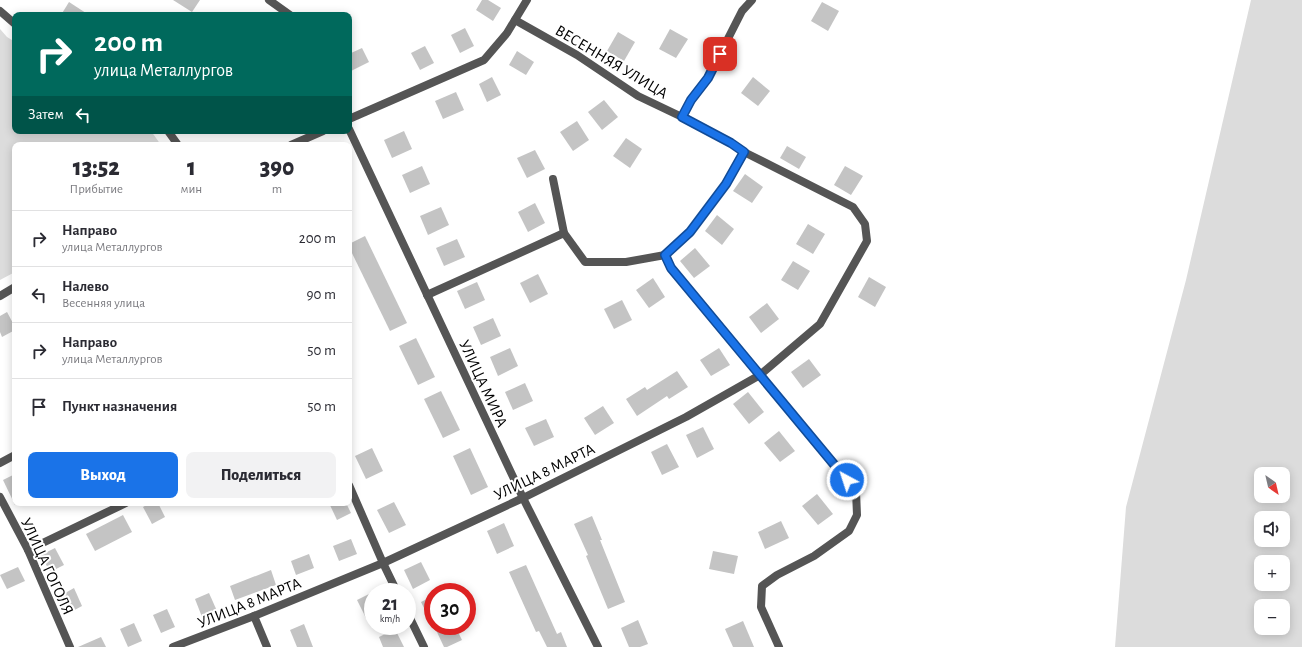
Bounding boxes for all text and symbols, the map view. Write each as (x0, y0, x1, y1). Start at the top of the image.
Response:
street label: ВЕСЕННЯЯ УЛИЦА (552, 22, 671, 102)
icon: right (28, 28, 80, 80)
text: 200 m (94, 29, 163, 57)
pin (703, 37, 737, 71)
icon: arrive (709, 43, 731, 65)
text: улица Металлургов (94, 62, 233, 80)
icon: left (72, 104, 94, 126)
text: Затем (28, 107, 64, 122)
text: 13:52 (73, 156, 120, 180)
text: 1 (187, 156, 196, 180)
text: 390 (260, 156, 294, 180)
text: Прибытие (70, 183, 123, 196)
text: мин (181, 183, 202, 196)
text: m (272, 183, 282, 196)
text: Направо (62, 223, 117, 238)
icon: right (28, 228, 50, 250)
text: 200 m (299, 231, 336, 246)
text: улица Металлургов (62, 241, 162, 254)
text: Налево (62, 279, 109, 294)
icon: left (28, 284, 50, 306)
text: 90 m (307, 287, 336, 302)
text: Весенняя улица (62, 297, 145, 310)
text: Направо (62, 335, 117, 350)
street label: УЛИЦА МИРА (456, 337, 510, 430)
icon: right (28, 340, 50, 362)
text: 50 m (307, 343, 336, 358)
text: улица Металлургов (62, 353, 162, 366)
icon: arrive (28, 396, 50, 418)
text: Пункт назначения (62, 399, 177, 414)
text: 50 m (307, 399, 336, 414)
street label: УЛИЦА 8 МАРТА (492, 440, 598, 503)
button: Выход (28, 452, 178, 498)
button: Поделиться (186, 452, 336, 498)
position arrow (826, 459, 868, 501)
north arrow (1254, 467, 1290, 503)
map controls (1254, 467, 1290, 635)
button: sound (1254, 511, 1290, 547)
street label: УЛИЦА ГОГОЛЯ (18, 516, 77, 617)
button: + (1254, 555, 1290, 591)
street label: УЛИЦА 8 МАРТА (195, 575, 304, 631)
speed limit sign: 30 (424, 583, 476, 635)
text: 21 (382, 594, 398, 614)
button: − (1254, 599, 1290, 635)
text: km/h (380, 614, 400, 624)

